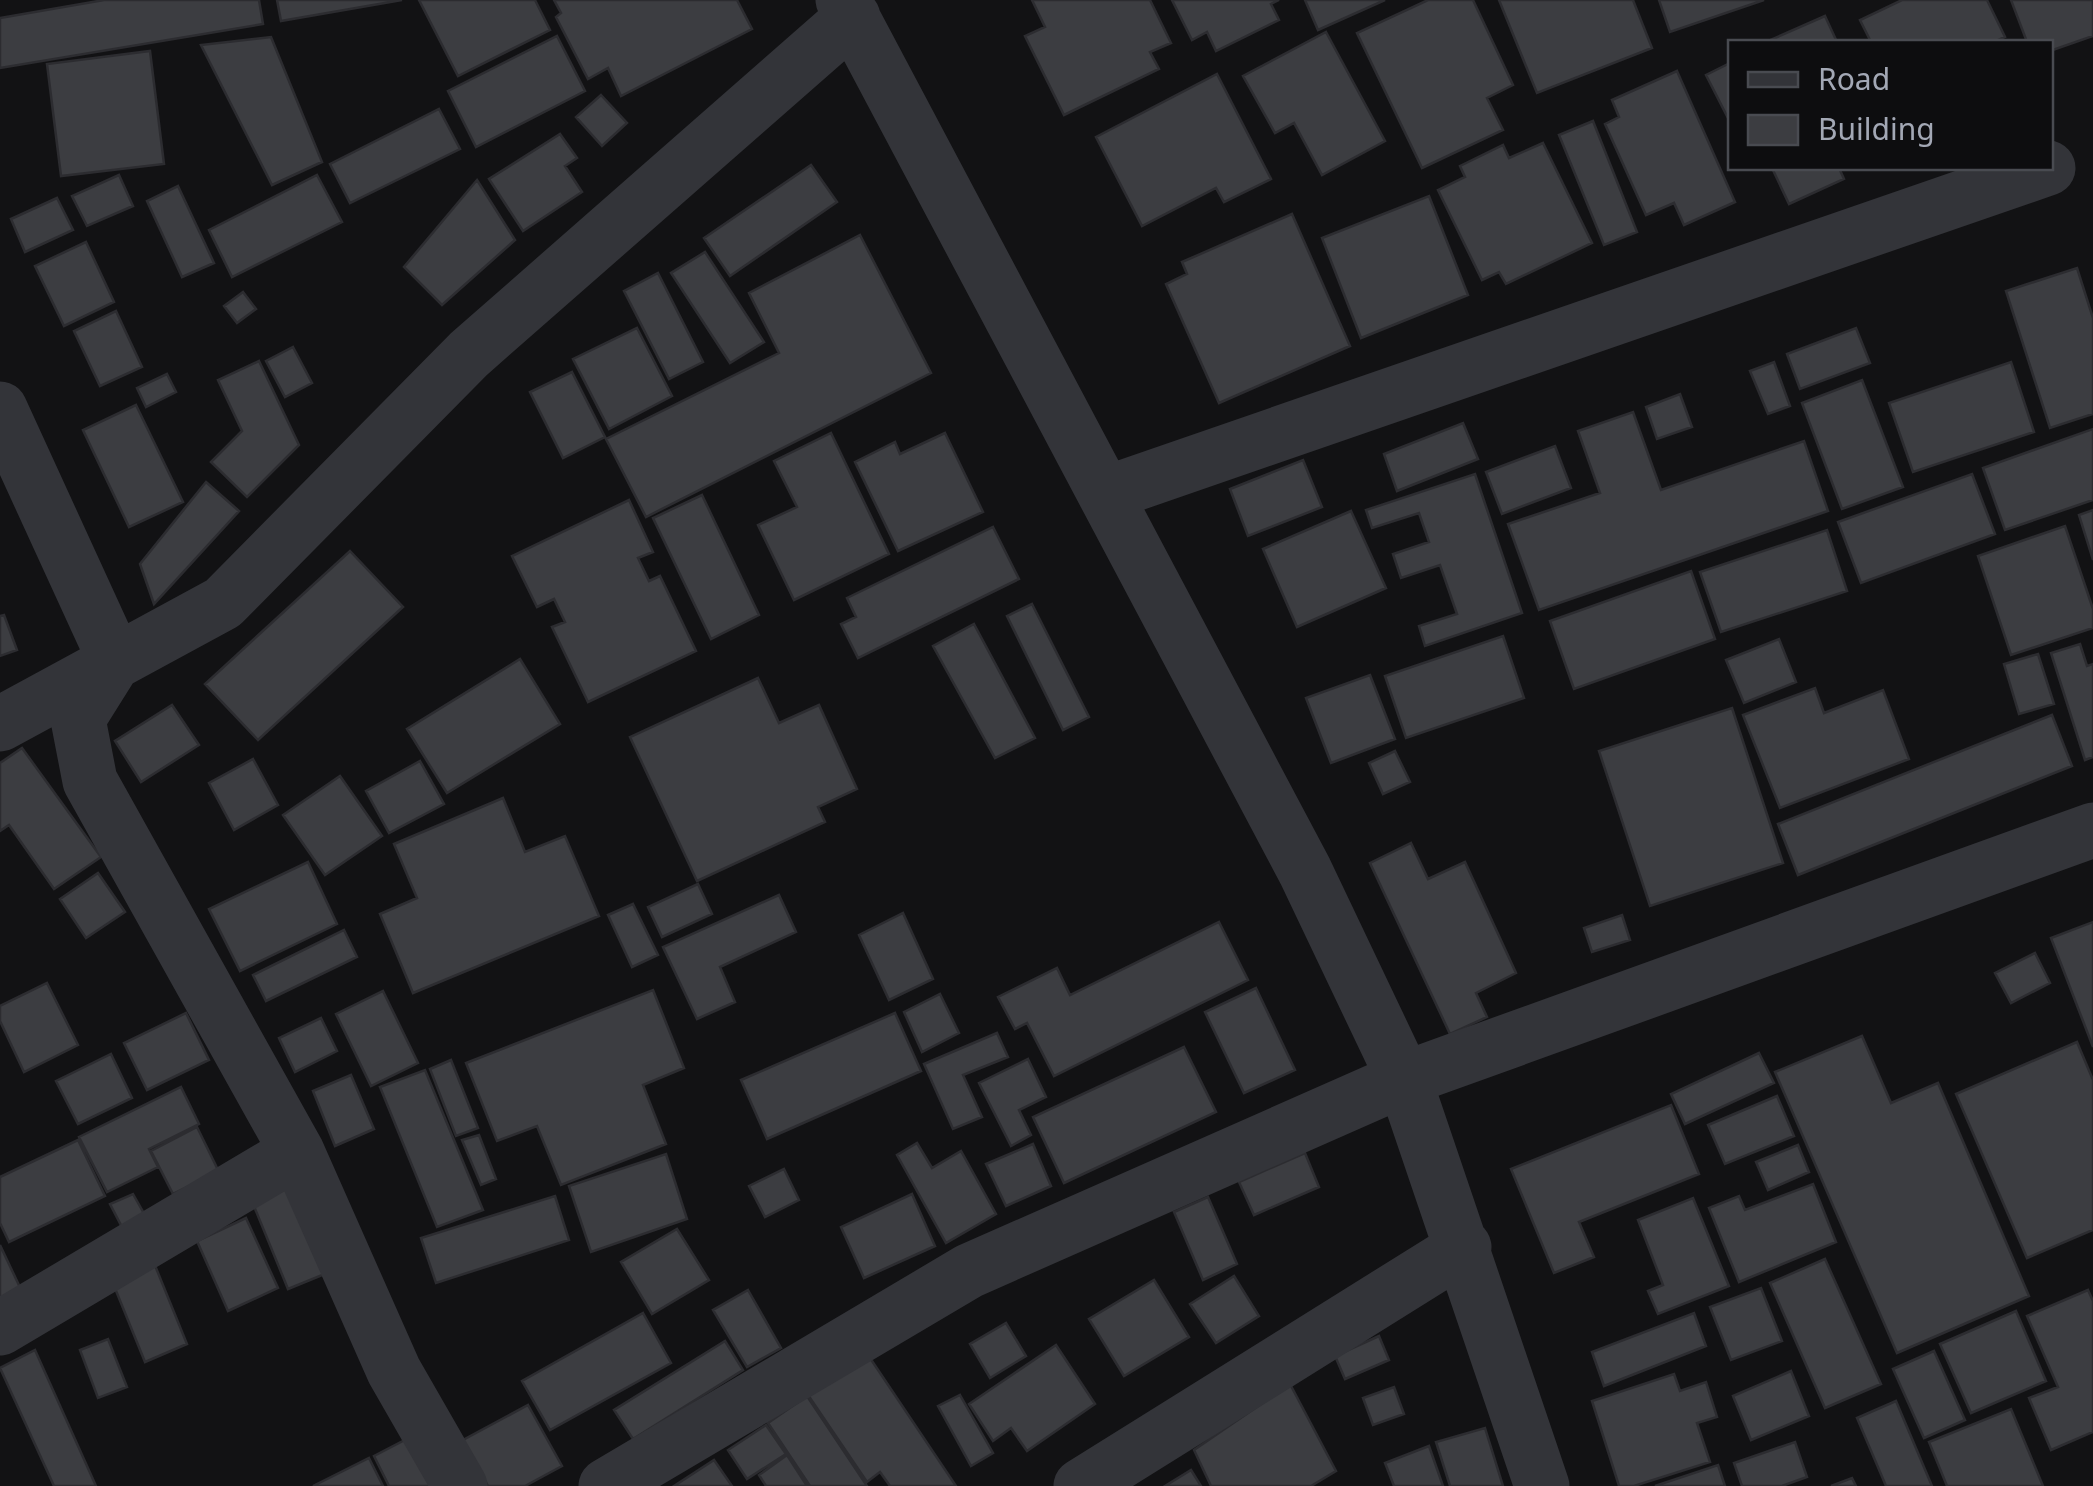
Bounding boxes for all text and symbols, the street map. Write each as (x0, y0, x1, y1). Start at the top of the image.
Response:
legend (1728, 40, 2053, 170)
text: Road (1818, 58, 1890, 99)
text: Building (1818, 108, 1935, 149)

